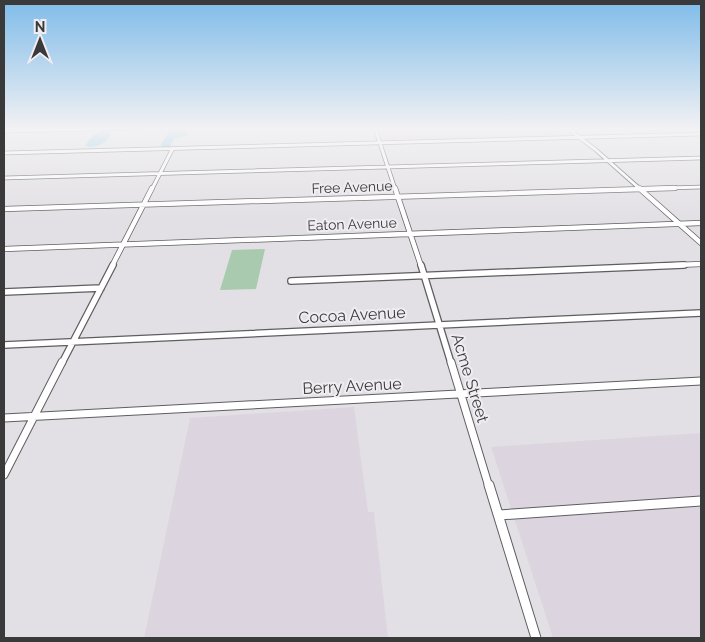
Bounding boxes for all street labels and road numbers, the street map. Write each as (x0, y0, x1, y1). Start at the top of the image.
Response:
street label: Free Avenue (311, 178, 393, 196)
street label: Eaton Avenue (307, 214, 397, 234)
street label: Cocoa Avenue (298, 303, 406, 327)
street label: Acme Street (447, 331, 493, 425)
street label: Berry Avenue (302, 374, 402, 398)

